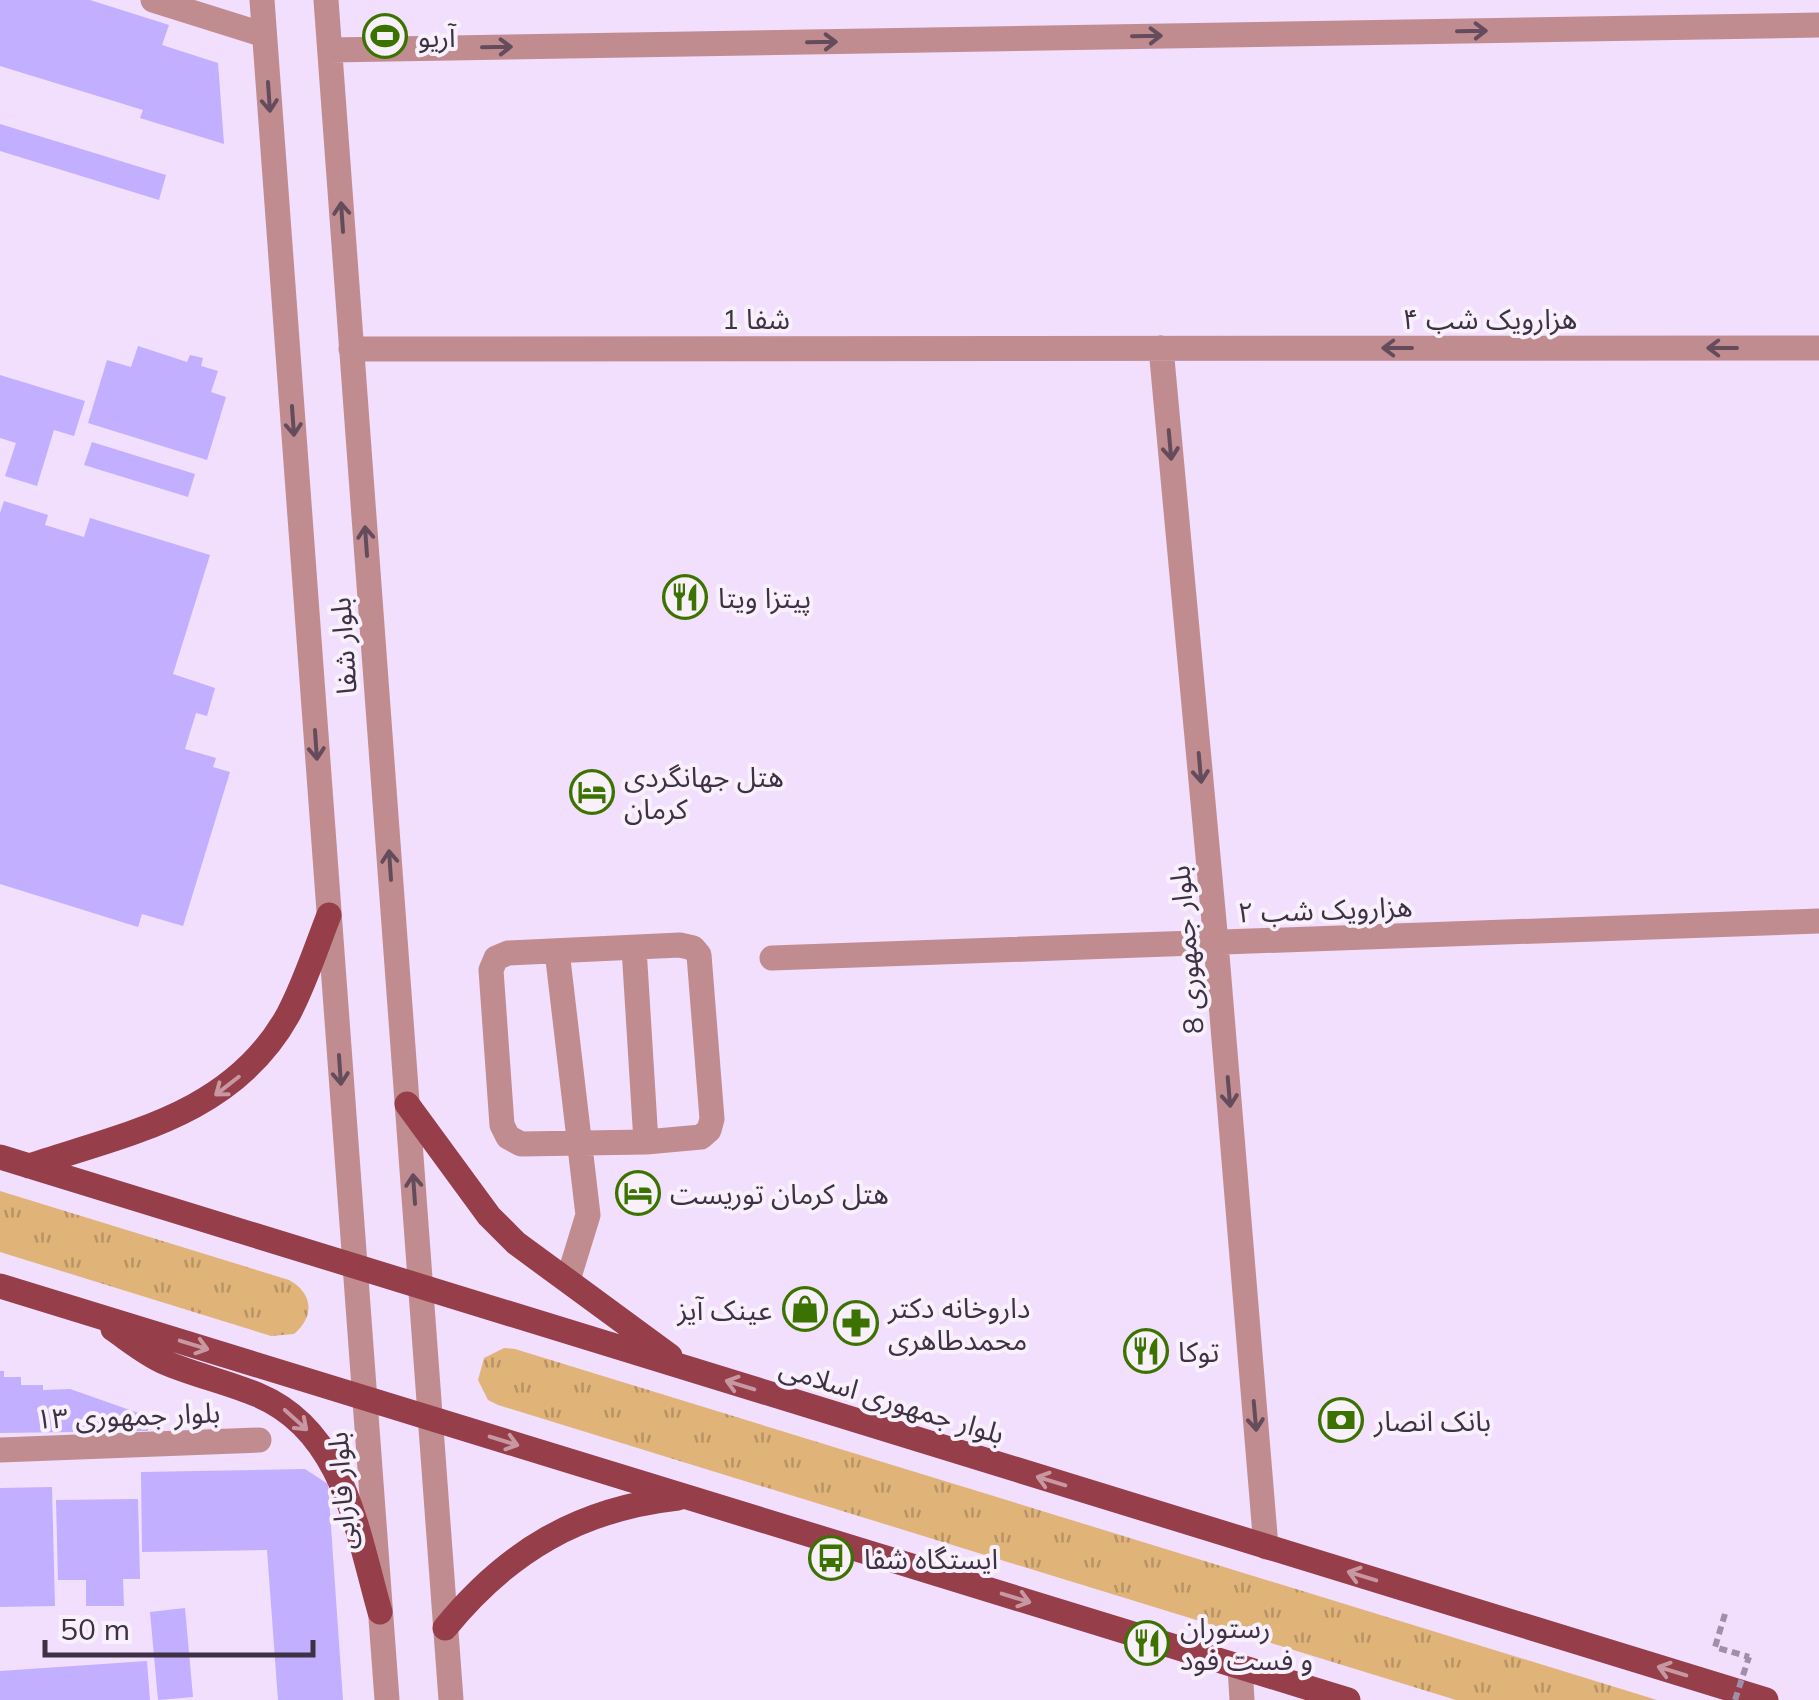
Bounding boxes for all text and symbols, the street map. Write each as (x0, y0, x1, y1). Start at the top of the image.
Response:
sports icon: آریو (362, 13, 408, 59)
place label: آریو (418, 19, 457, 54)
one-way arrow (1454, 22, 1487, 40)
one-way arrow (1130, 27, 1162, 46)
one-way arrow (804, 32, 837, 52)
one-way arrow (481, 38, 513, 57)
one-way arrow (259, 81, 278, 113)
one-way arrow (332, 201, 351, 234)
street label: شفا 1 (722, 301, 790, 336)
street label: هزارویک شب ۴ (1403, 301, 1577, 336)
one-way arrow (1381, 338, 1414, 358)
one-way arrow (1706, 338, 1738, 358)
one-way arrow (283, 405, 302, 437)
one-way arrow (1160, 428, 1179, 460)
one-way arrow (356, 526, 375, 558)
restaurant icon: پیتزا ویتا (662, 574, 708, 620)
place label: پیتزا ویتا (718, 580, 811, 616)
street label: بلوار شفا (322, 596, 364, 696)
one-way arrow (307, 729, 326, 761)
one-way arrow (1191, 752, 1210, 784)
place label: هتل جهانگردی کرمان (624, 759, 784, 826)
hotel icon: هتل جهانگردی کرمان (569, 769, 615, 815)
one-way arrow (380, 850, 399, 882)
street label: بلوار جمهوری 8 (1161, 864, 1211, 1036)
street label: هزارویک شب ۲ (1237, 888, 1413, 930)
one-way arrow (331, 1053, 350, 1085)
one-way arrow (214, 1075, 241, 1096)
one-way arrow (1219, 1075, 1238, 1108)
hotel icon: هتل کرمان توریست (615, 1170, 661, 1216)
one-way arrow (404, 1174, 423, 1206)
place label: هتل کرمان توریست (670, 1176, 889, 1211)
shop icon: عینک آیز (782, 1286, 828, 1332)
place label: داروخانه دکتر محمدطاهری (887, 1290, 1030, 1357)
place label: عینک آیز (676, 1292, 772, 1327)
pharmacy icon: داروخانه دکتر محمدطاهری (833, 1300, 879, 1346)
restaurant icon: توکا (1123, 1328, 1169, 1374)
place label: توکا (1178, 1334, 1219, 1369)
one-way arrow (177, 1337, 209, 1355)
street label: بلوار جمهوری اسلامی (775, 1349, 1009, 1451)
one-way arrow (725, 1375, 757, 1393)
street label: بلوار جمهوری ۱۳ (35, 1394, 221, 1436)
bank icon: بانک انصار (1318, 1397, 1364, 1443)
one-way arrow (1246, 1399, 1265, 1431)
place label: بانک انصار (1373, 1403, 1491, 1438)
one-way arrow (283, 1408, 309, 1432)
street label: بلوار فارابی (319, 1431, 363, 1551)
one-way arrow (488, 1433, 519, 1451)
one-way arrow (1036, 1470, 1067, 1488)
bus stop icon: ایستگاه شفا (808, 1535, 854, 1581)
place label: ایستگاه شفا (864, 1541, 998, 1576)
one-way arrow (1346, 1566, 1378, 1584)
one-way arrow (999, 1590, 1031, 1608)
scale bar (45, 1595, 312, 1657)
text: 50 m (60, 1610, 130, 1648)
place label: رستوران و فست فود (1180, 1610, 1313, 1677)
restaurant icon: رستوران و فست فود (1124, 1620, 1170, 1666)
one-way arrow (1657, 1661, 1689, 1679)

